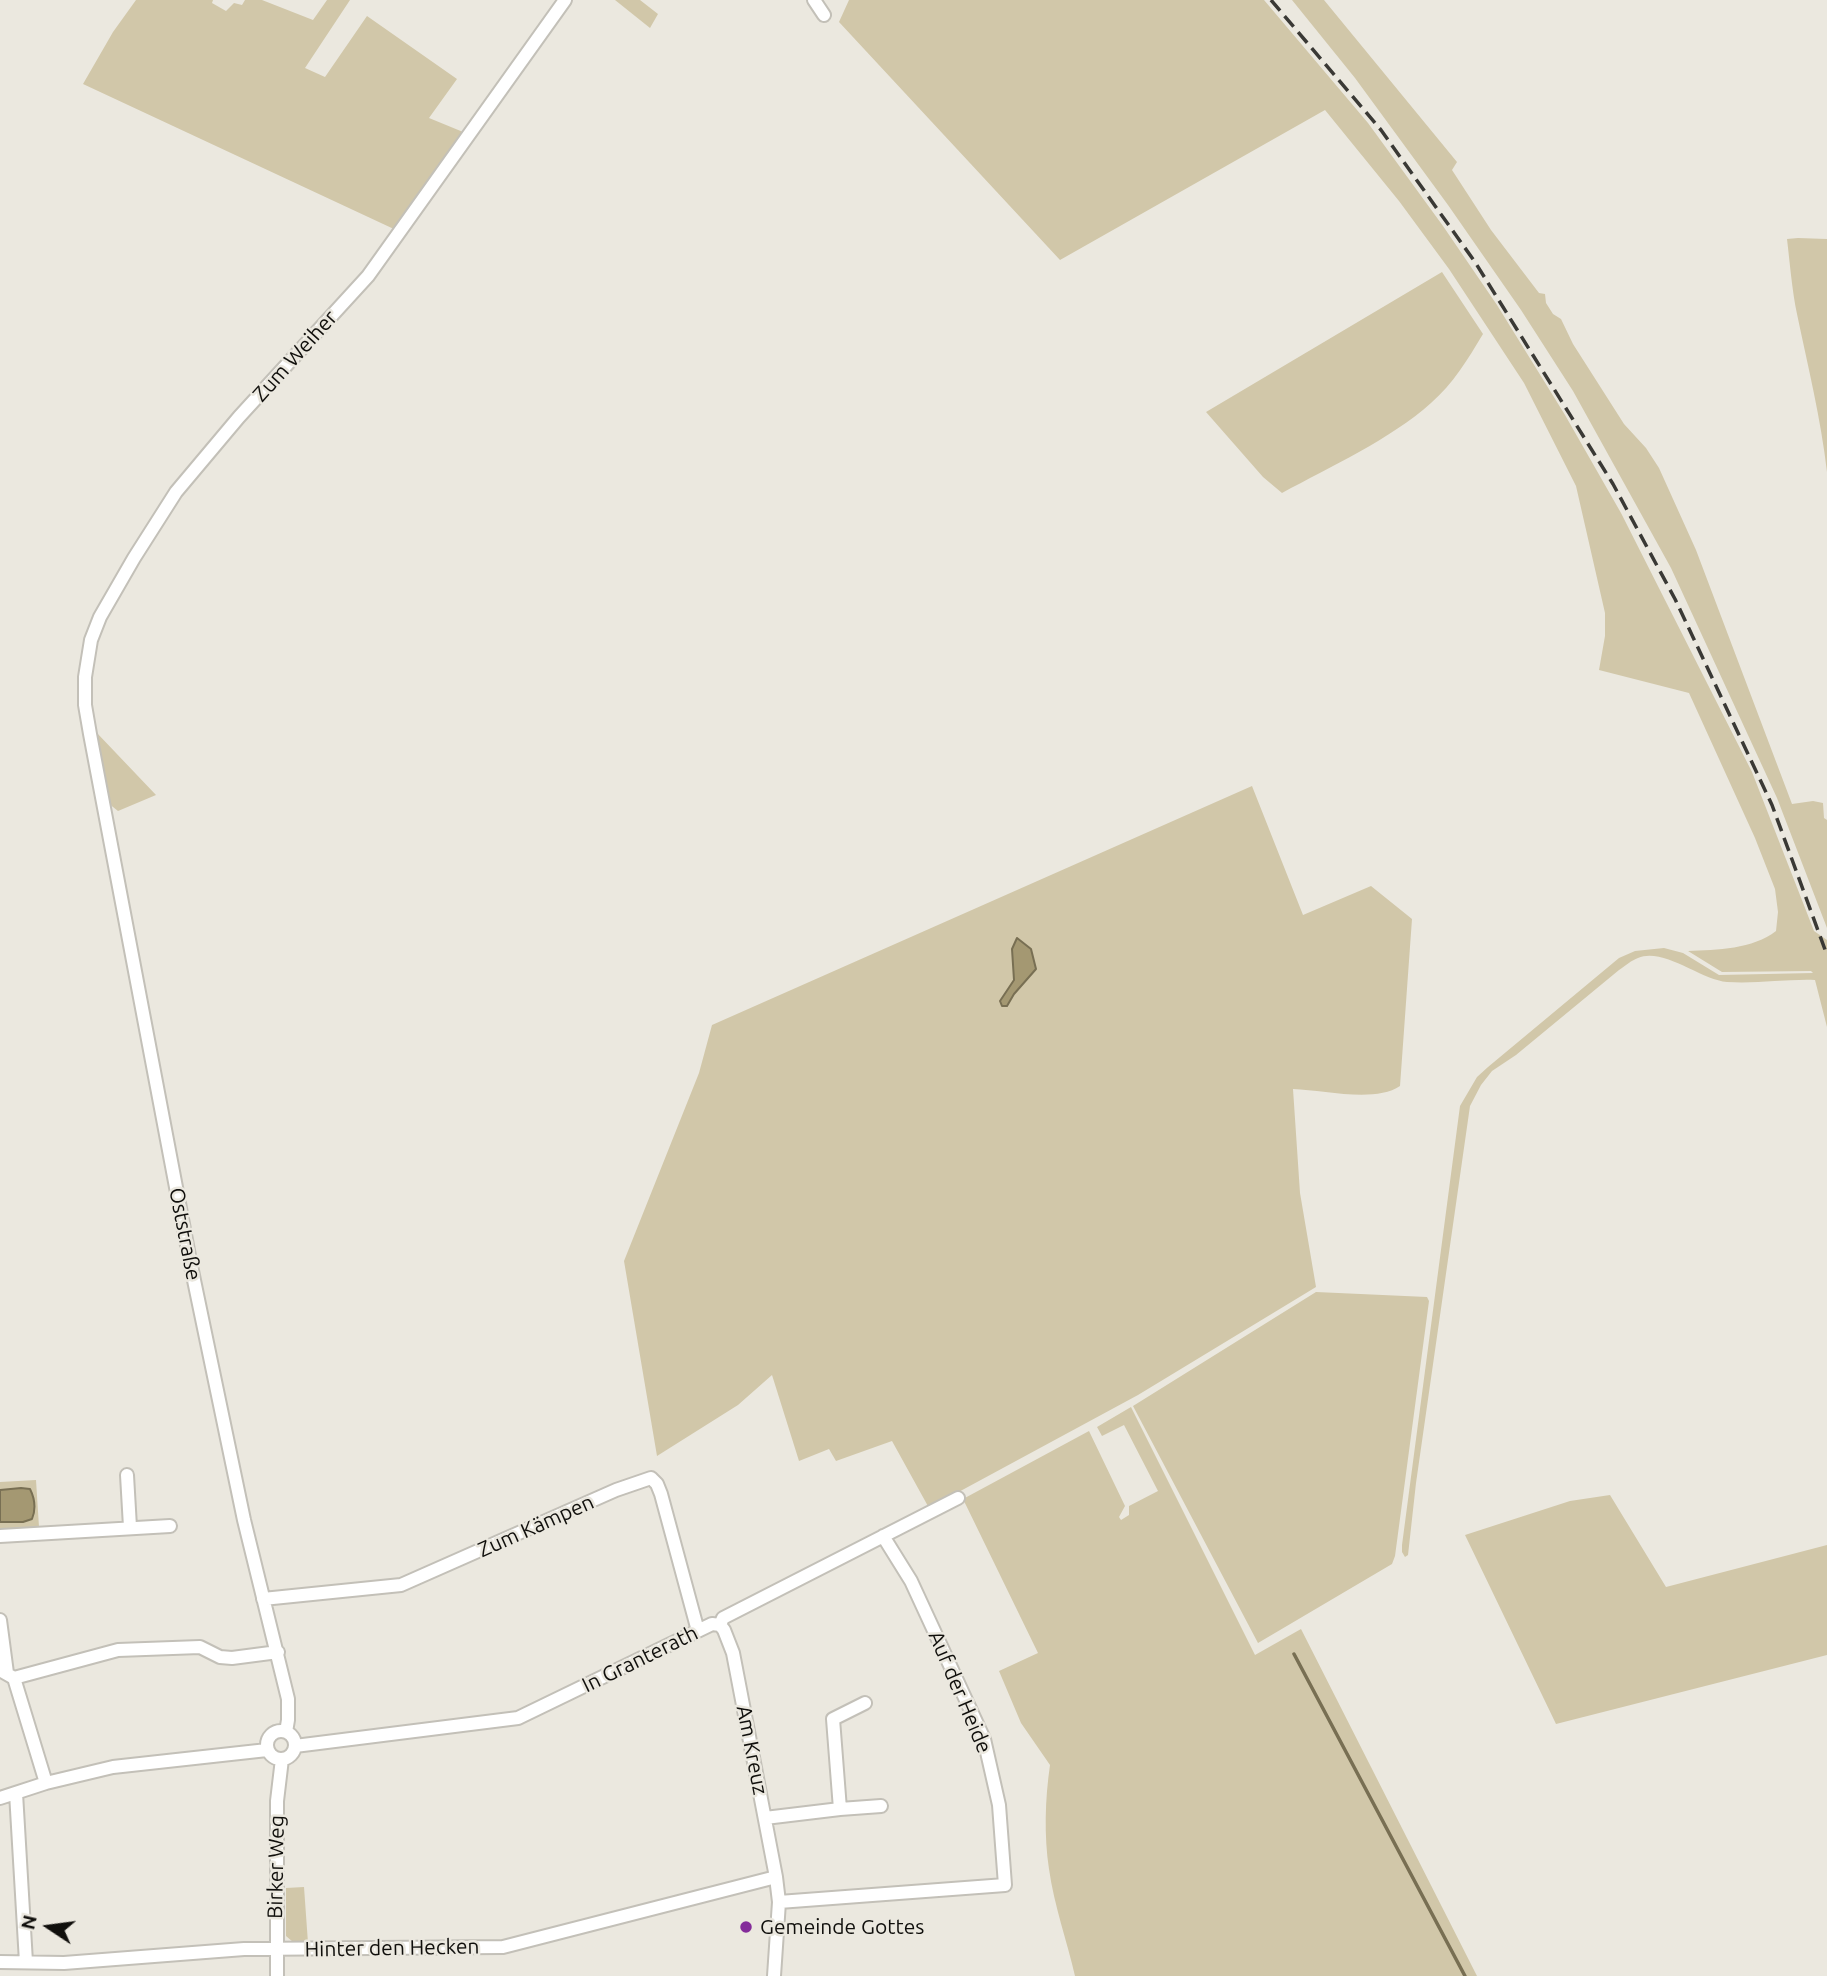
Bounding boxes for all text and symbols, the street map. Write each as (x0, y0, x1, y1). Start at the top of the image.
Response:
street label: Zum Weiher (247, 305, 343, 407)
street label: Oststraße (164, 1185, 206, 1283)
street label: Zum Kämpen (474, 1489, 598, 1563)
street label: In Granterath (578, 1620, 702, 1698)
street label: Auf der Heide (923, 1627, 997, 1757)
street label: Am Kreuz (731, 1703, 773, 1797)
street label: Birker Weg (262, 1815, 290, 1919)
north arrow (14, 1892, 84, 1962)
text: N (16, 1913, 41, 1932)
place label: Gemeinde Gottes (760, 1914, 924, 1940)
marker: Gemeinde Gottes (738, 1919, 754, 1935)
street label: Hinter den Hecken (304, 1934, 480, 1962)

